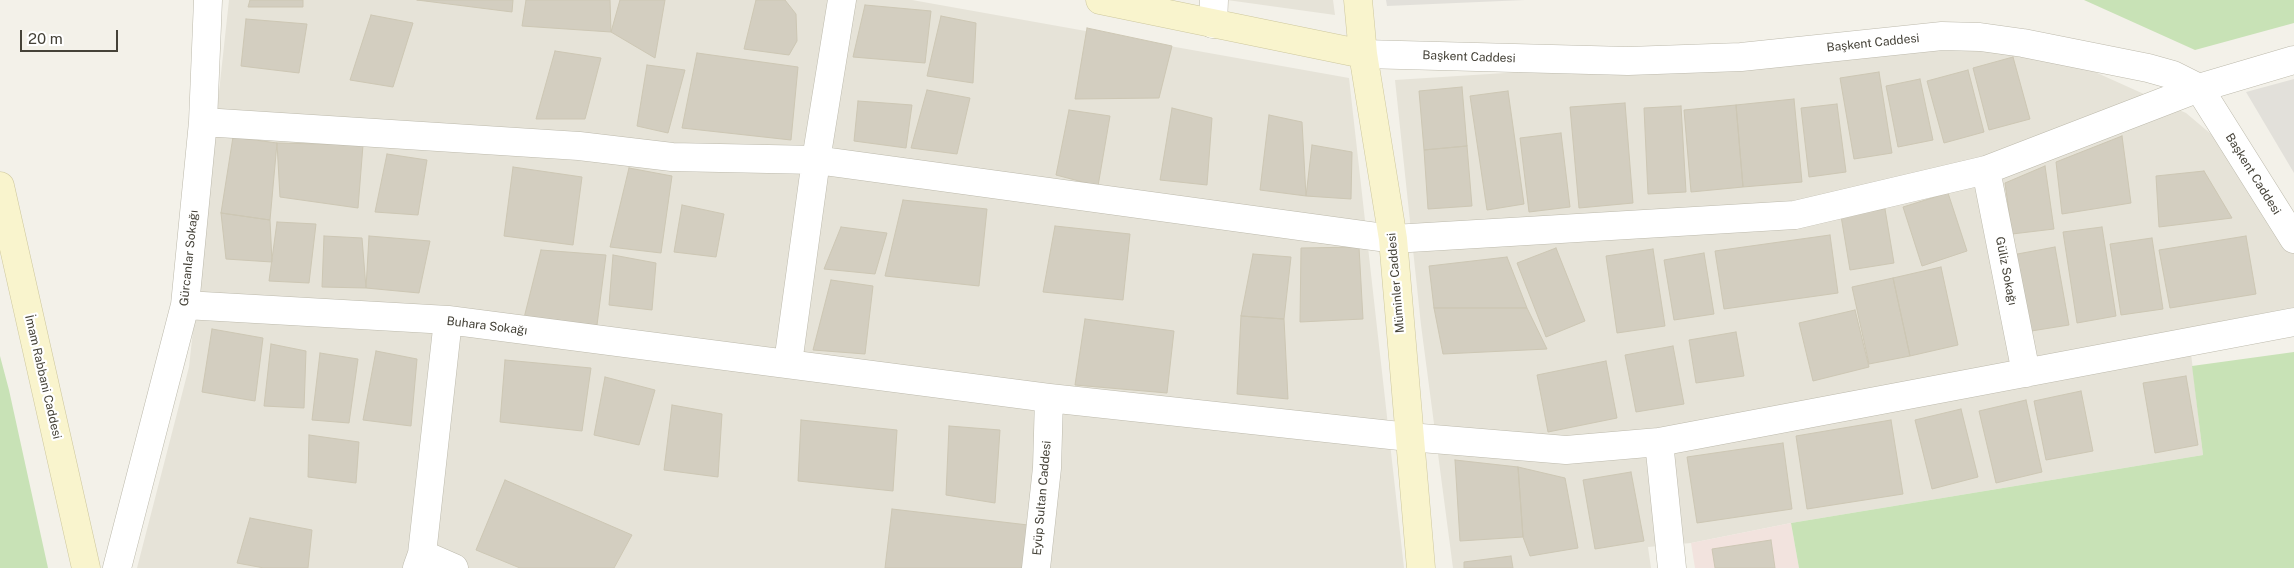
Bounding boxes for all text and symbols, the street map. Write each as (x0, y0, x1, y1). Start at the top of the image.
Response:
scale bar (22, 20, 120, 52)
text: 20 m (28, 30, 63, 47)
street label: Başkent Caddesi (1826, 31, 1920, 55)
street label: Başkent Caddesi (1422, 48, 1516, 66)
street label: Başkent Caddesi (2222, 131, 2284, 217)
street label: Gürcanlar Sokağı (177, 209, 201, 307)
street label: Müminler Caddesi (1384, 232, 1408, 334)
street label: Güliz Sokağı (1992, 236, 2020, 306)
street label: İmam Rabbani Caddesi (22, 314, 64, 440)
street label: Buhara Sokağı (446, 314, 528, 338)
street label: Eyüp Sultan Caddesi (1030, 440, 1054, 556)

